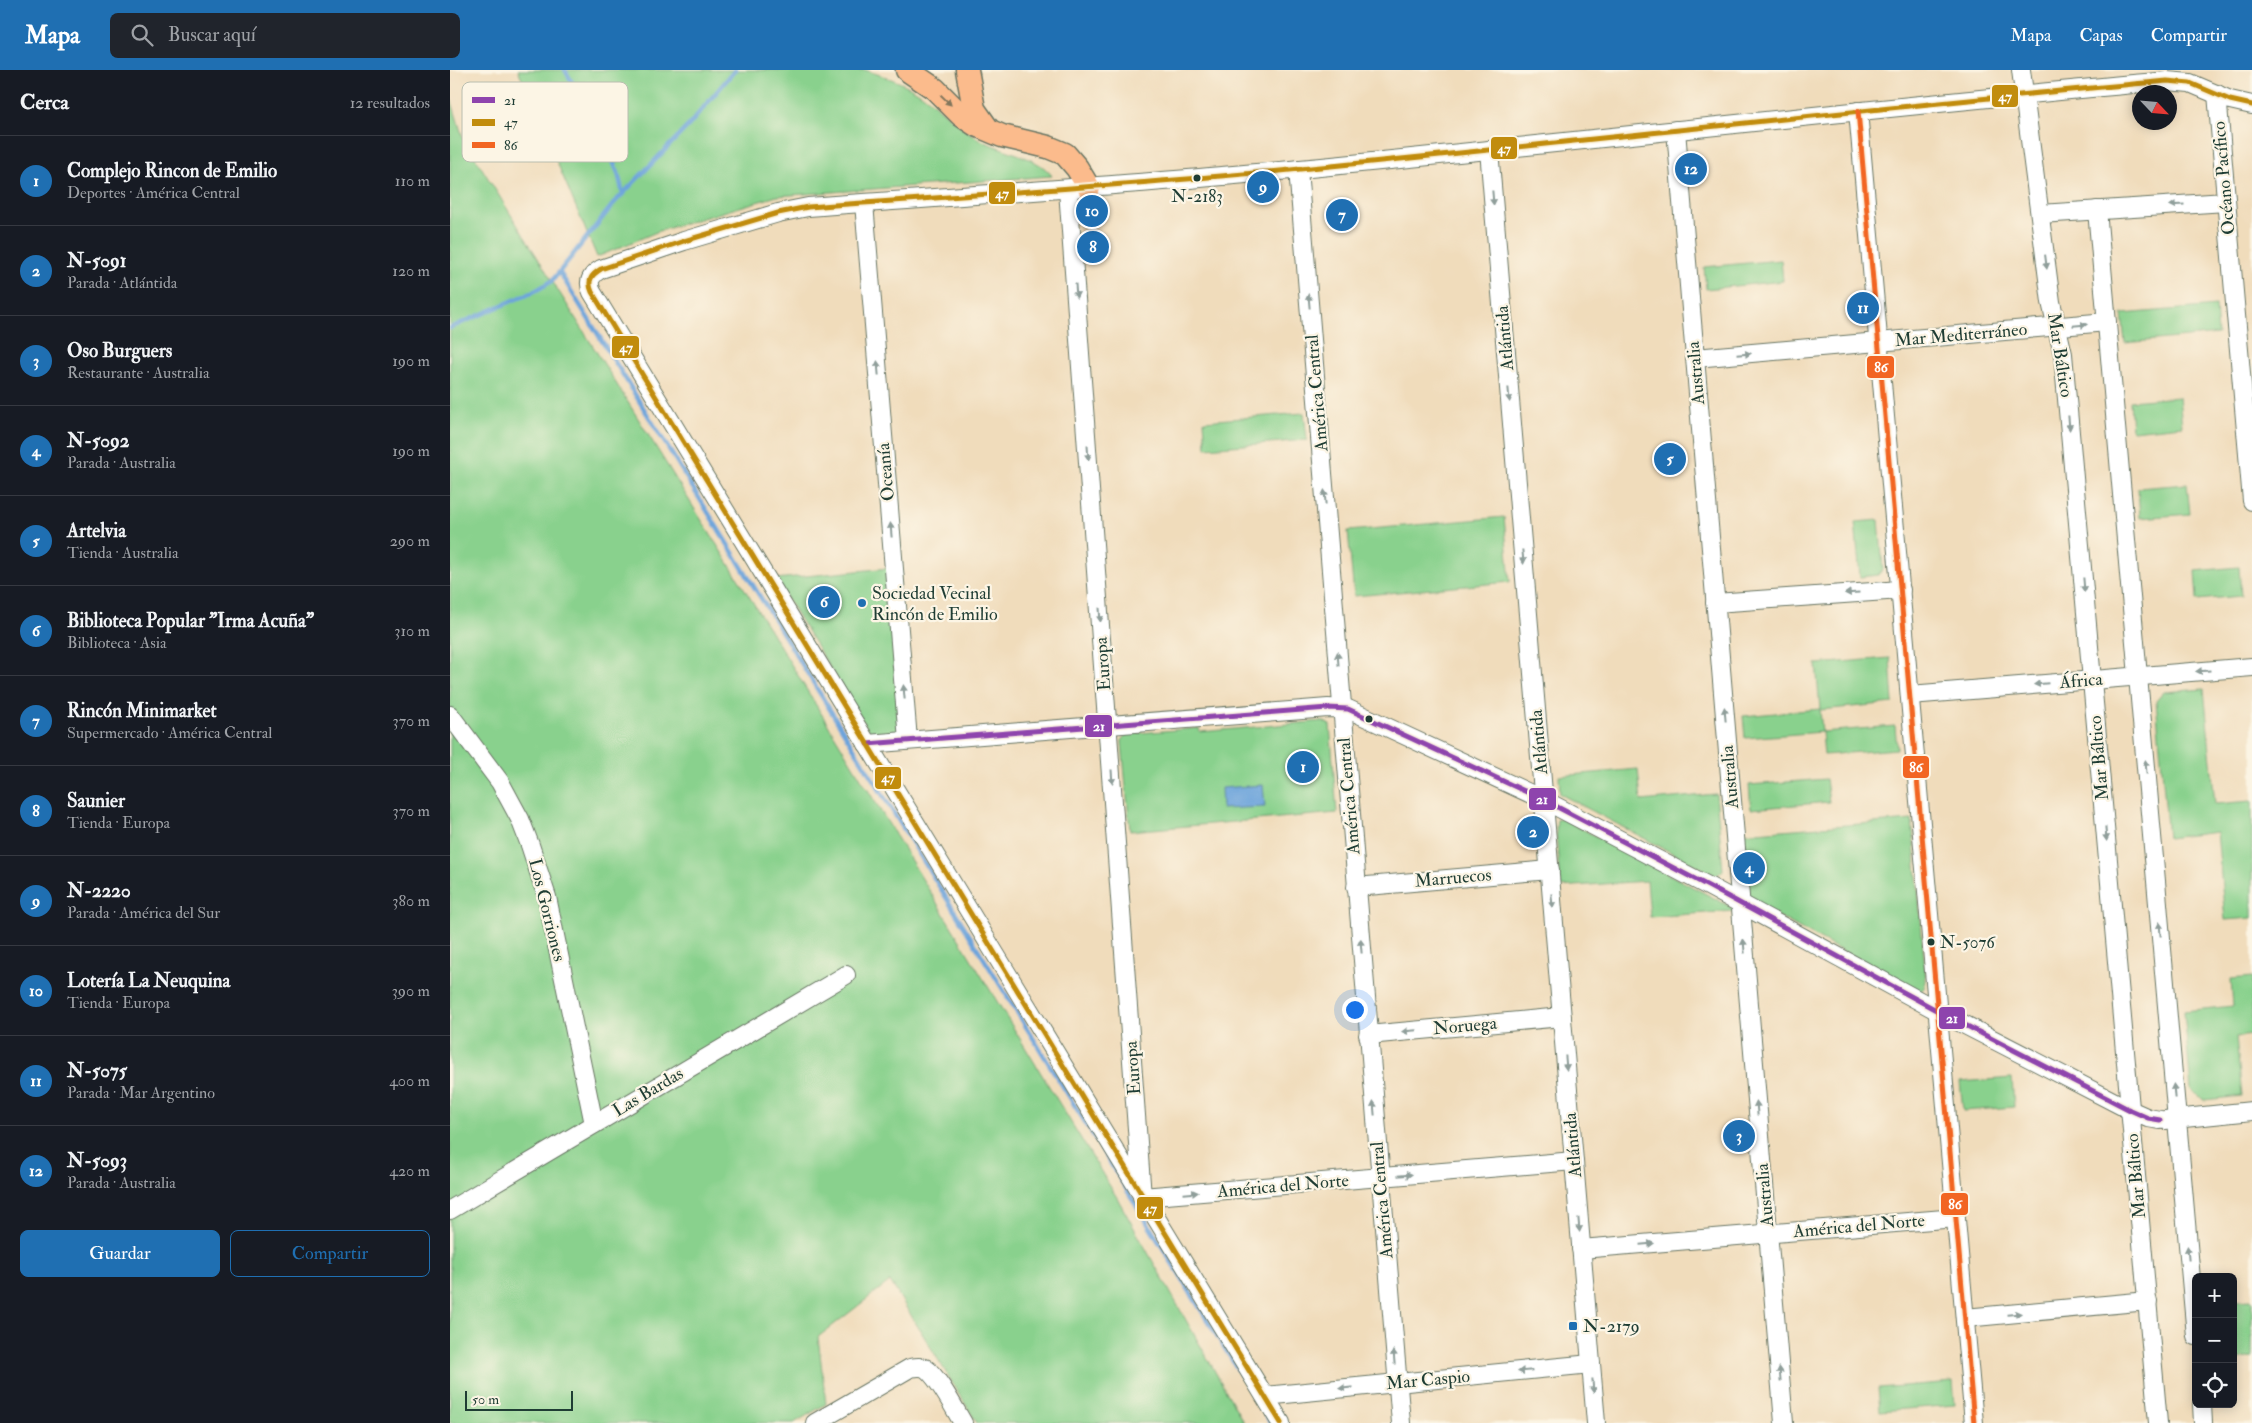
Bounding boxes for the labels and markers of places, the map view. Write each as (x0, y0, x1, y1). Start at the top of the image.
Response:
pin: 12 (1675, 150, 1707, 188)
pin: 9 (1247, 168, 1279, 206)
marker: N-2183 (1192, 173, 1202, 183)
place label: N-2183 (1171, 186, 1223, 207)
pin: 10 (1076, 192, 1108, 230)
pin: 7 (1326, 196, 1358, 234)
pin: 8 (1077, 228, 1109, 266)
pin: 11 (1847, 289, 1879, 327)
pin: 5 (1654, 440, 1686, 478)
place label: Sociedad Vecinal Rincón de Emilio (872, 582, 998, 626)
pin: 6 (808, 583, 840, 621)
marker: Sociedad Vecinal Rincón de Emilio (856, 597, 868, 609)
unlabelled marker (1364, 714, 1374, 724)
pin: 1 (1287, 748, 1319, 786)
pin: 2 (1517, 813, 1549, 851)
pin: 4 (1733, 849, 1765, 887)
place label: N-5076 (1940, 932, 1996, 953)
marker: N-5076 (1926, 937, 1936, 947)
pin: 3 (1723, 1117, 1755, 1155)
place label: N-2179 (1583, 1315, 1640, 1338)
marker: N-2179 (1567, 1320, 1579, 1332)

